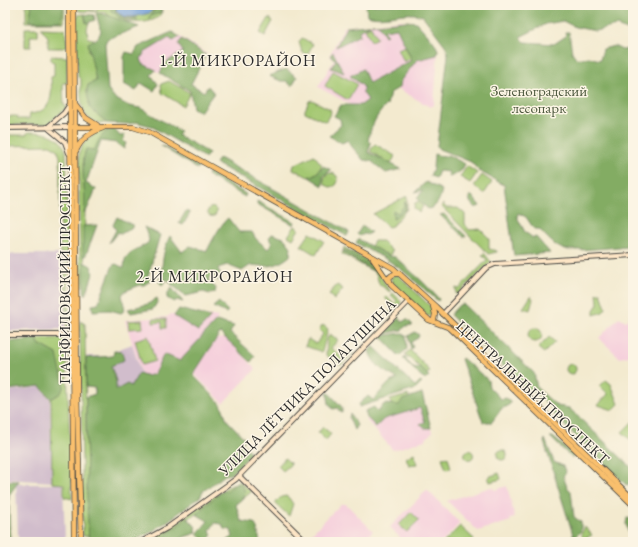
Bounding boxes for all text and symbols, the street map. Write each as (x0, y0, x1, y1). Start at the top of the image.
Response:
district label: 1-Й МИКРОРАЙОН (159, 50, 317, 71)
park label: Зеленоградский лесопарк (491, 81, 587, 117)
street label: ПАНФИЛОВСКИЙ ПРОСПЕКТ (55, 163, 74, 384)
district label: 2-Й МИКРОРАЙОН (136, 266, 294, 287)
street label: УЛИЦА ЛЁТЧИКА ПОЛАГУШИНА (214, 294, 400, 480)
street label: ЦЕНТРАЛЬНЫЙ ПРОСПЕКТ (452, 316, 614, 469)

